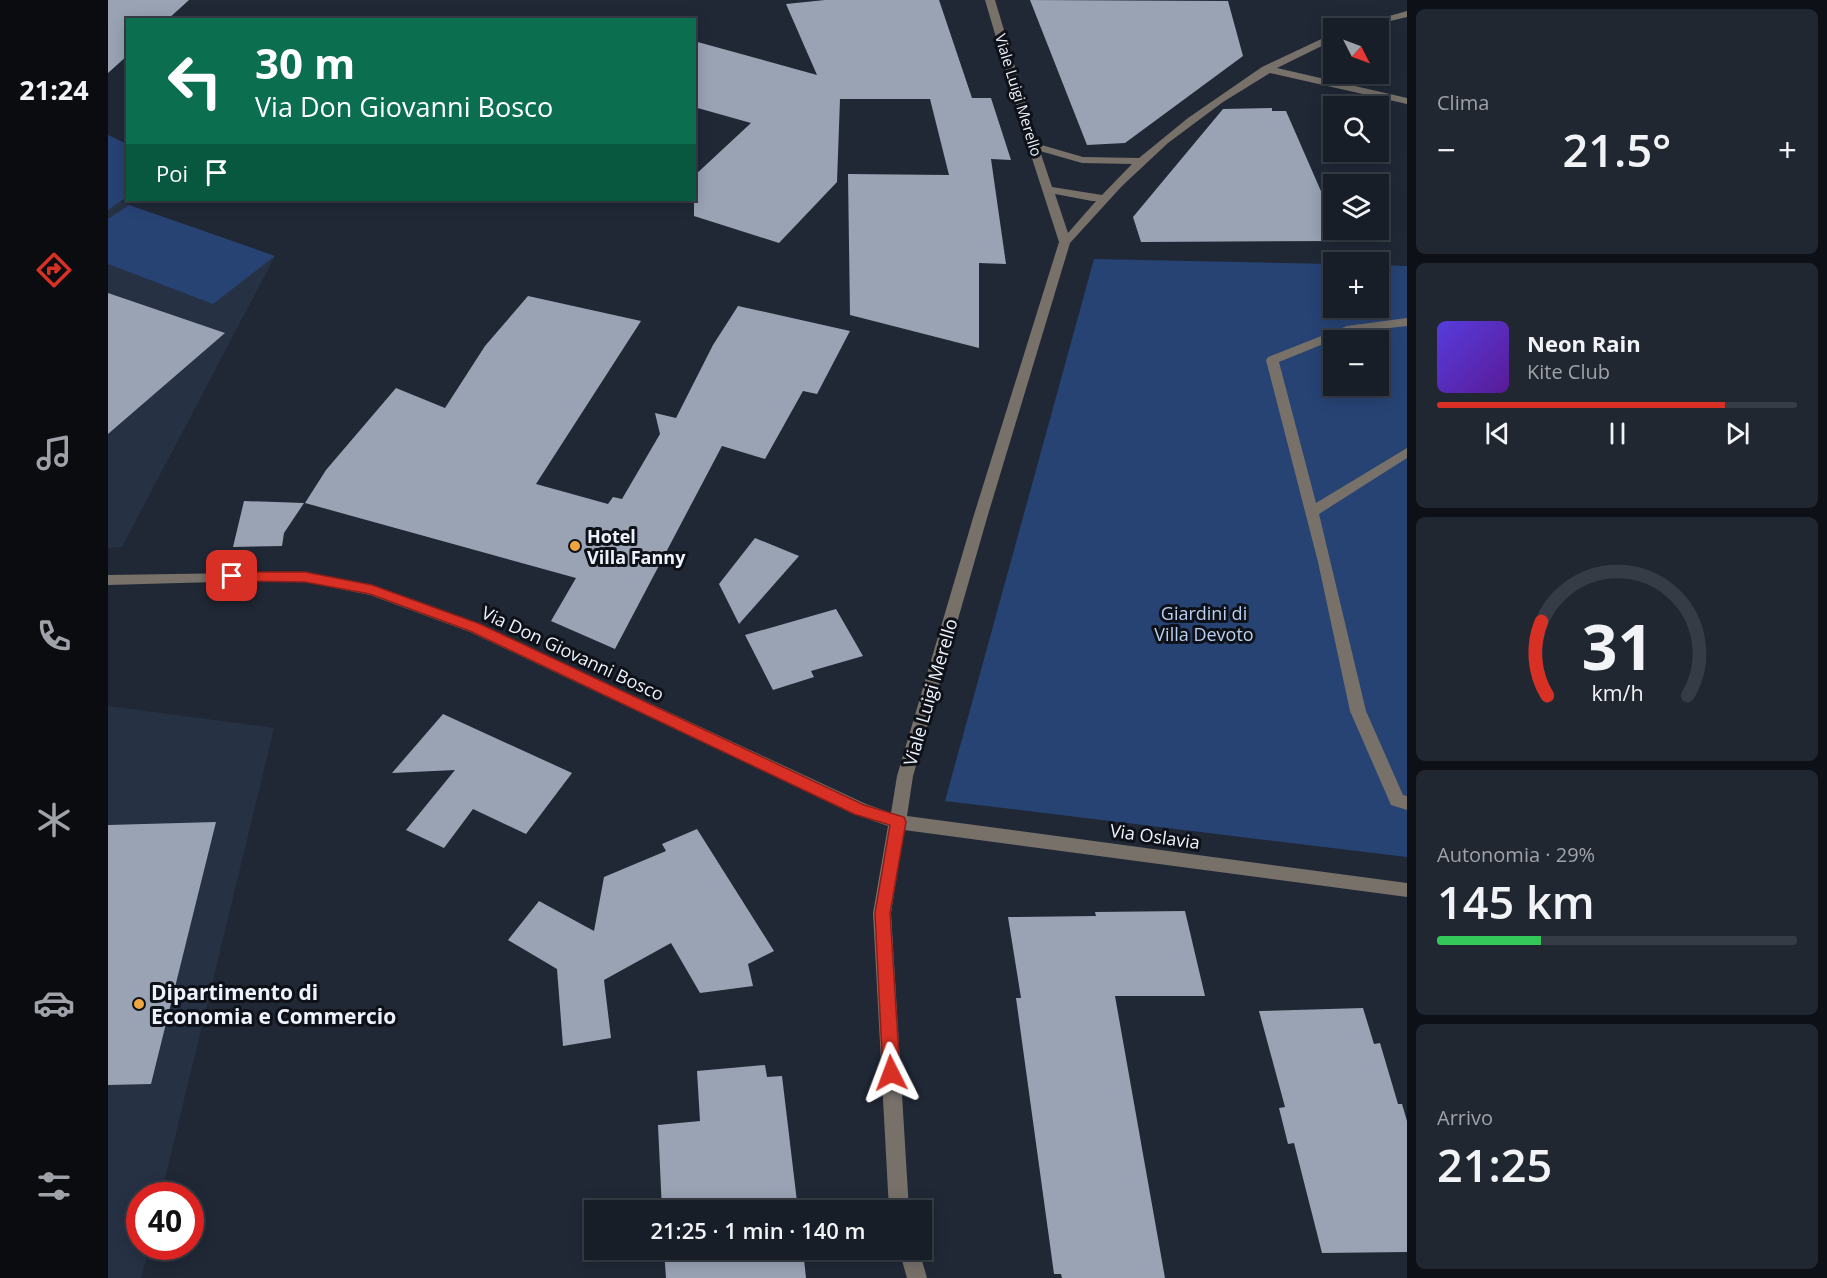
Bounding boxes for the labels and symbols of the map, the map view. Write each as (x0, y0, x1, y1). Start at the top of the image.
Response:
north arrow (1323, 18, 1389, 84)
street label: Viale Luigi Merello (991, 31, 1047, 159)
place label: Hotel Villa Fanny (587, 524, 686, 569)
marker: Hotel Villa Fanny (568, 539, 582, 553)
pin (206, 550, 257, 601)
street label: Via Don Giovanni Bosco (478, 600, 668, 706)
park label: Giardini di Villa Devoto (1154, 601, 1254, 646)
street label: Viale Luigi Merello (897, 616, 963, 768)
street label: Via Oslavia (1108, 818, 1202, 854)
place label: Dipartimento di Economia e Commercio (151, 978, 396, 1030)
marker: Dipartimento di Economia e Commercio (132, 997, 146, 1011)
position arrow (859, 1041, 923, 1105)
speed limit sign: 40 (126, 1182, 204, 1260)

